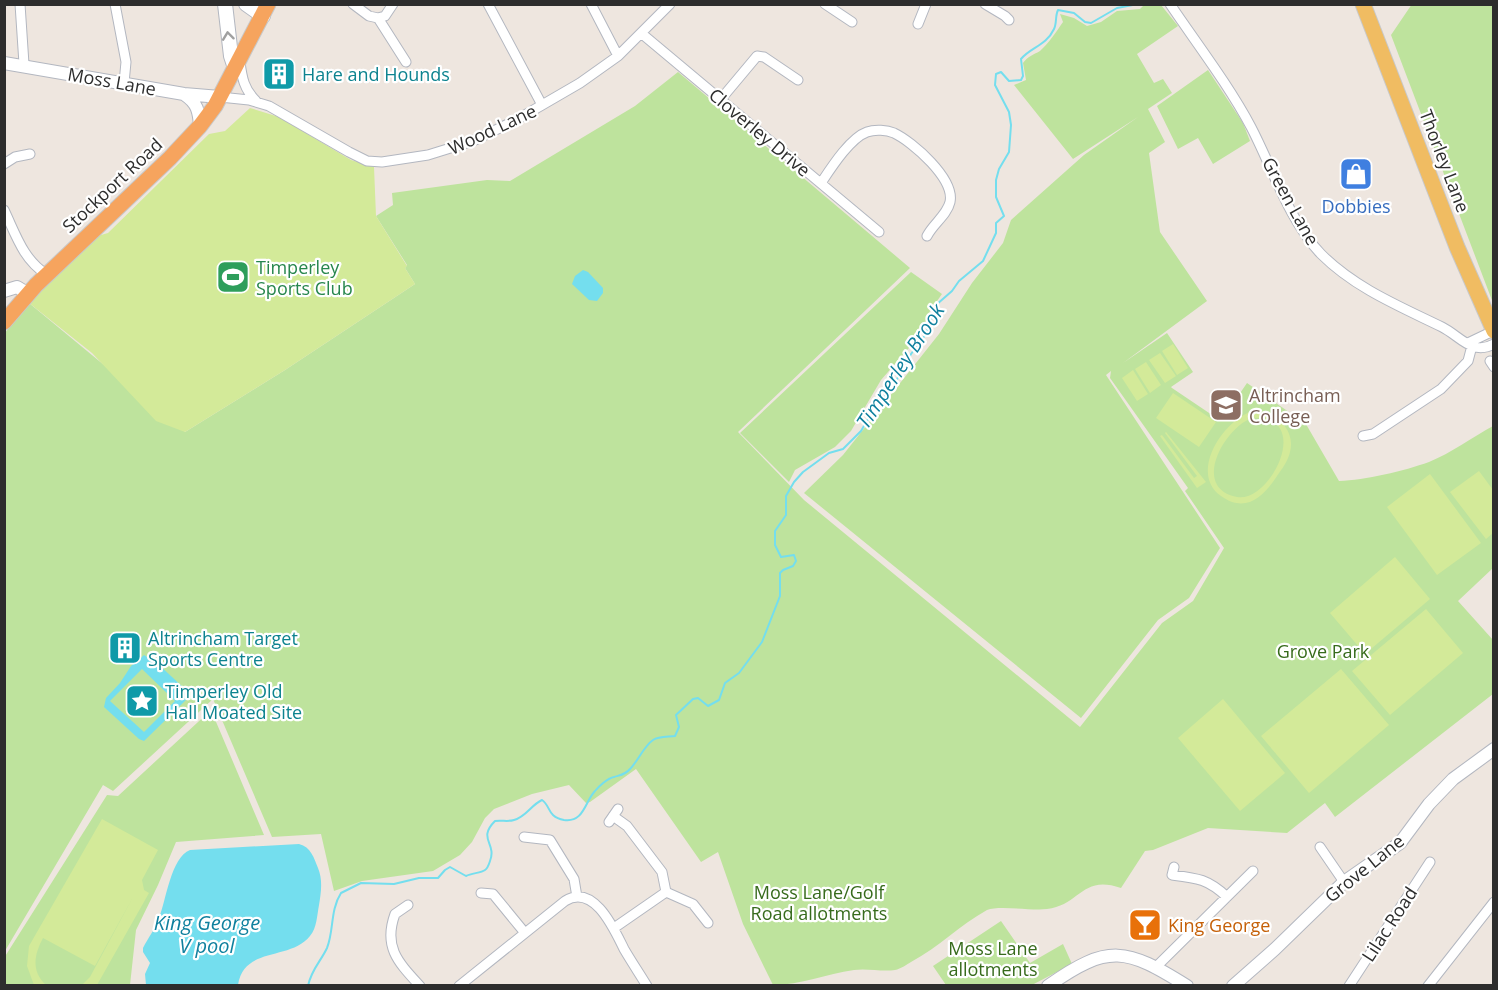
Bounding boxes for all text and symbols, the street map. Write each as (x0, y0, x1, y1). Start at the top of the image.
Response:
one-way arrow (223, 32, 235, 41)
building icon: Hare and Hounds (261, 56, 297, 92)
street label: Moss Lane (66, 61, 158, 101)
place label: Hare and Hounds (302, 62, 450, 86)
street label: Cloverley Drive (704, 82, 816, 182)
street label: Wood Lane (444, 98, 540, 160)
street label: Thorley Lane (1414, 106, 1476, 216)
street label: Stockport Road (57, 132, 167, 238)
street label: Green Lane (1257, 153, 1325, 249)
shop icon: Dobbies (1338, 156, 1374, 192)
place label: Dobbies (1321, 194, 1391, 218)
place label: Timperley Sports Club (256, 255, 353, 300)
sports icon: Timperley Sports Club (215, 259, 251, 295)
water label: Timperley Brook (850, 297, 951, 434)
place label: Altrincham College (1249, 383, 1341, 428)
school or university icon: Altrincham College (1208, 387, 1244, 423)
place label: Altrincham Target Sports Centre (148, 626, 298, 671)
building icon: Altrincham Target Sports Centre (107, 630, 143, 666)
park label: Grove Park (1277, 639, 1370, 663)
place label: Timperley Old Hall Moated Site (165, 679, 302, 724)
place icon: Timperley Old Hall Moated Site (124, 683, 160, 719)
street label: Grove Lane (1319, 829, 1409, 907)
park label: Moss Lane/Golf Road allotments (751, 880, 887, 925)
street label: Lilac Road (1356, 882, 1422, 966)
bar icon: King George (1127, 907, 1163, 943)
water label: King George V pool (154, 909, 260, 959)
place label: King George (1168, 913, 1270, 937)
park label: Moss Lane allotments (948, 936, 1038, 981)

